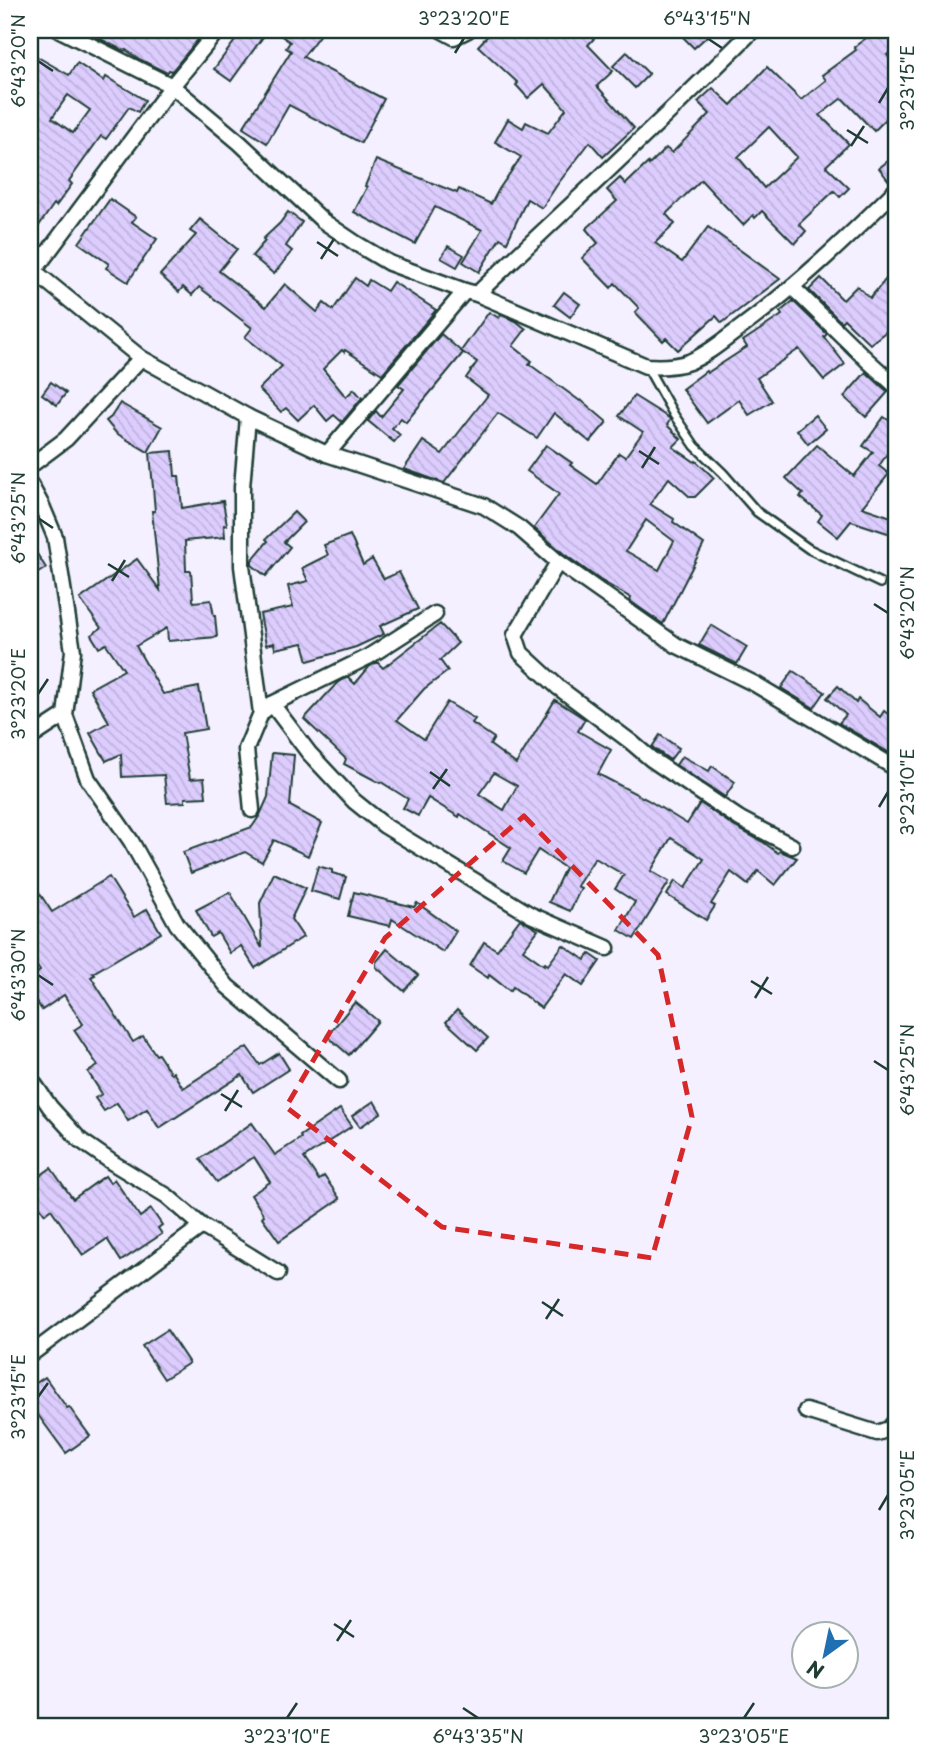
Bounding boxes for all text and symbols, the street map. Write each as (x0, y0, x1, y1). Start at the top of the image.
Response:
text: 3°23'20"E (418, 4, 510, 31)
text: 6°43'15"N (663, 4, 751, 31)
text: 6°43'20"N (4, 14, 31, 108)
text: 3°23'15"E (893, 45, 920, 131)
text: 6°43'25"N (4, 472, 31, 564)
text: 6°43'20"N (893, 566, 920, 660)
text: 3°23'20"E (4, 648, 31, 740)
text: 3°23'10"E (893, 748, 920, 836)
text: 6°43'30"N (4, 928, 31, 1022)
text: 6°43'25"N (893, 1024, 920, 1116)
text: 3°23'15"E (4, 1354, 31, 1440)
text: 3°23'05"E (893, 1450, 920, 1540)
north arrow (790, 1620, 860, 1690)
text: N (801, 1654, 829, 1686)
text: 3°23'10"E (243, 1722, 331, 1749)
text: 6°43'35"N (432, 1722, 524, 1749)
text: 3°23'05"E (699, 1722, 789, 1749)

